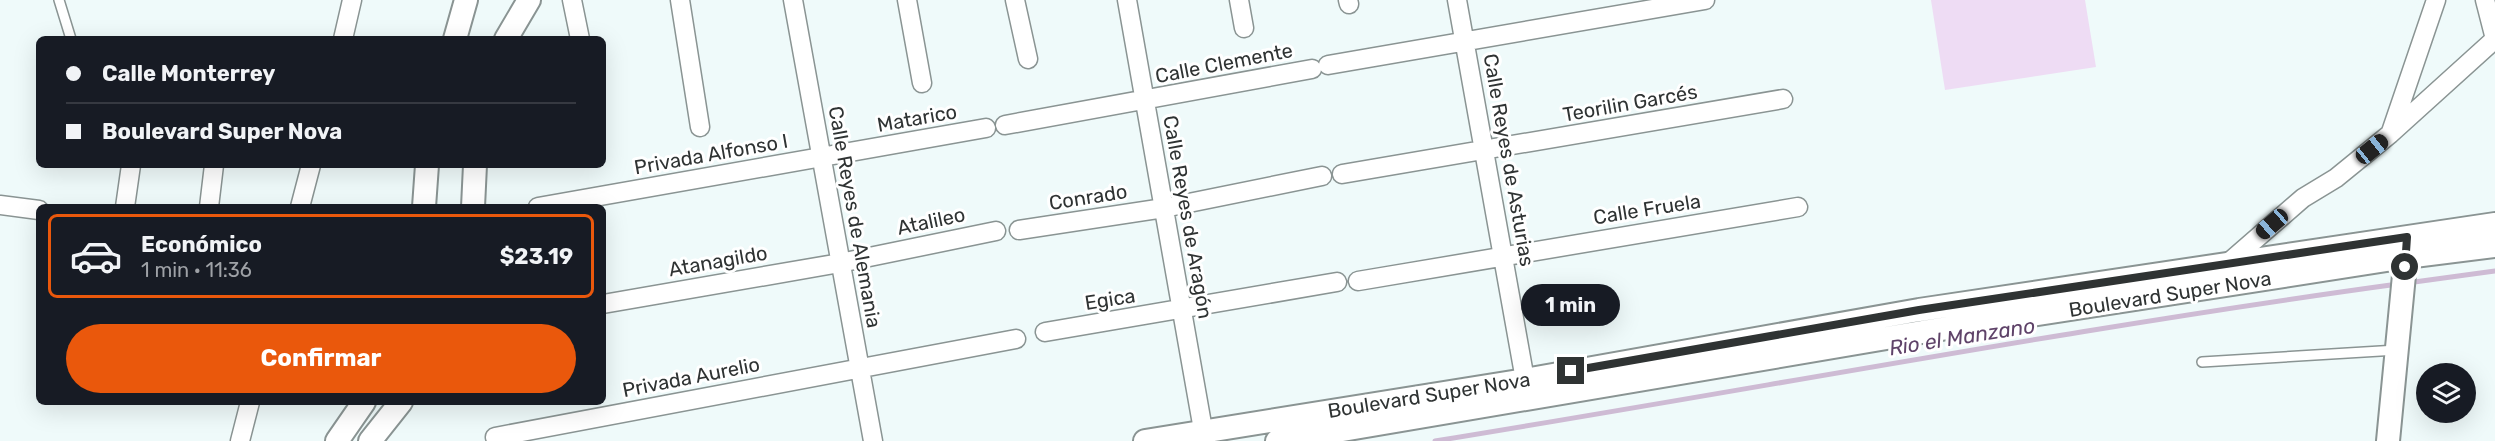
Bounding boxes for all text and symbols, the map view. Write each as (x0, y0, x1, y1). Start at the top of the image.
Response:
street label: Calle Clemente (1153, 38, 1295, 88)
street label: Calle Reyes de Asturias (1478, 52, 1540, 268)
text: Calle Monterrey (102, 60, 275, 87)
street label: Teorilin Garcés (1561, 79, 1699, 127)
street label: Matarico (875, 99, 959, 137)
street label: Calle Reyes de Alemania (824, 104, 886, 330)
street label: Calle Reyes de Aragón (1158, 114, 1218, 320)
text: Boulevard Super Nova (102, 118, 342, 145)
street label: Privada Alfonso I (632, 129, 790, 179)
car (2352, 131, 2392, 167)
street label: Conrado (1047, 179, 1129, 215)
street label: Calle Fruela (1592, 189, 1702, 229)
street label: Atalileo (895, 202, 967, 240)
car (2253, 205, 2291, 243)
icon: car (69, 229, 123, 283)
text: Económico (141, 231, 262, 258)
street label: Atanagildo (667, 241, 769, 281)
text: $23.19 (500, 243, 573, 270)
route start (2391, 253, 2418, 280)
text: 1 min · 11:36 (141, 258, 252, 282)
street label: Boulevard Super Nova (2067, 266, 2273, 322)
street label: Egica (1083, 283, 1137, 315)
callout: 1 min (1522, 284, 1620, 326)
text: 1 min (1545, 293, 1596, 317)
water label: Rio el Manzano (1887, 313, 2037, 360)
button: Confirmar (66, 324, 576, 393)
street label: Privada Aurelio (620, 352, 762, 402)
route end (1557, 357, 1584, 384)
map controls (2416, 363, 2476, 423)
button: layers (2416, 363, 2476, 423)
street label: Boulevard Super Nova (1326, 367, 1532, 423)

